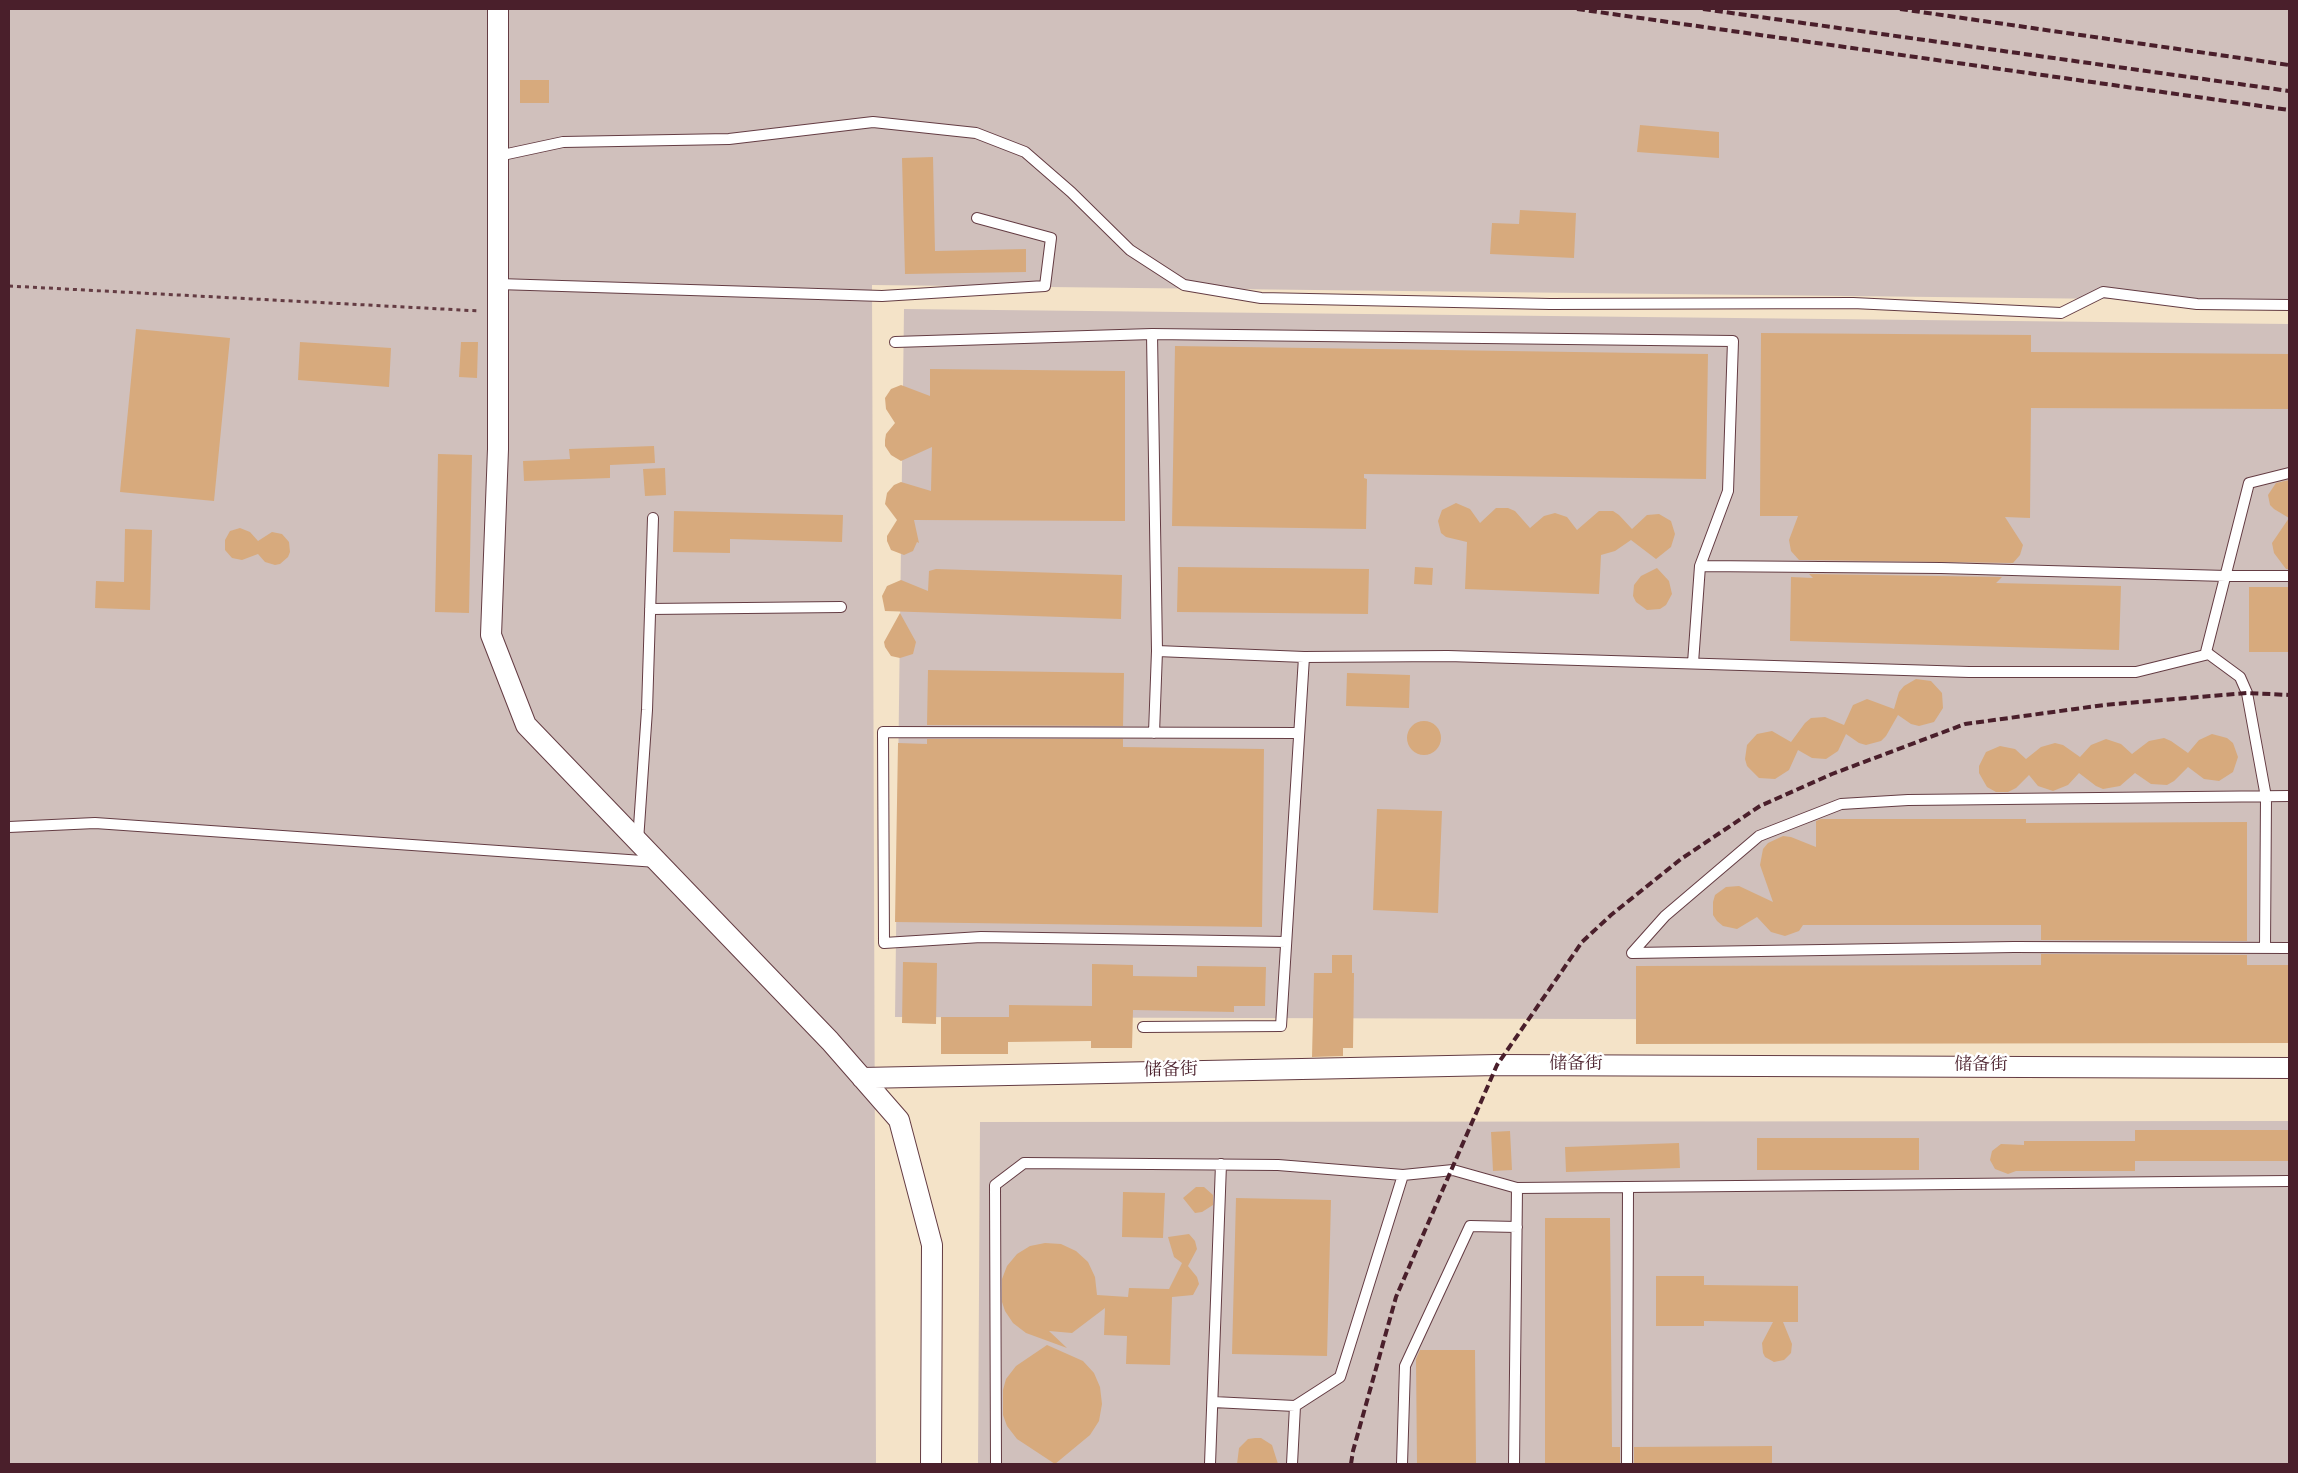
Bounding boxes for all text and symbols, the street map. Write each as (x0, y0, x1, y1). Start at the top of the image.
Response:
street label: 储备街 (1549, 1055, 1603, 1077)
street label: 储备街 (1954, 1056, 2008, 1078)
street label: 储备街 (1144, 1061, 1198, 1083)

